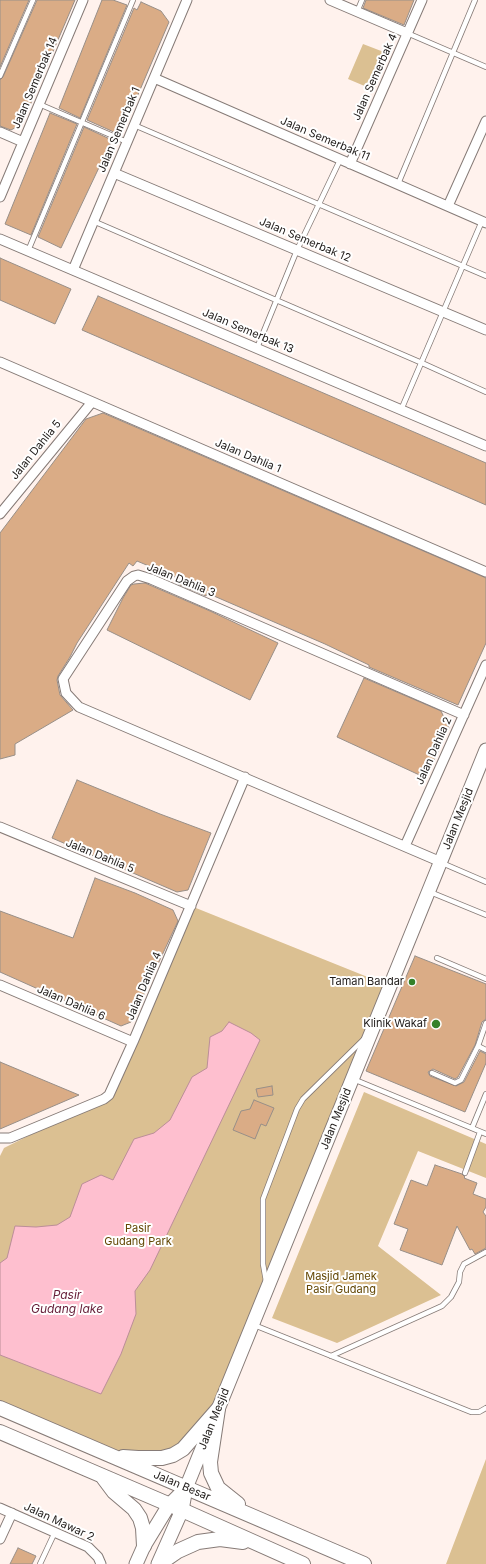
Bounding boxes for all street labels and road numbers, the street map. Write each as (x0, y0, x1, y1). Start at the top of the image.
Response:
street label: Jalan Semerbak 4 (350, 31, 400, 123)
street label: Jalan Semerbak 14 (10, 35, 60, 131)
street label: Jalan Semerbak 1 (95, 85, 143, 175)
street label: Jalan Semerbak 11 (278, 114, 372, 164)
street label: Jalan Semerbak 12 (257, 215, 353, 265)
street label: Jalan Semerbak 13 (200, 306, 296, 356)
street label: Jalan Dahlia 5 (8, 418, 64, 482)
street label: Jalan Dahlia 1 (213, 436, 283, 476)
street label: Jalan Dahlia 3 (145, 560, 217, 600)
street label: Jalan Dahlia 2 (413, 715, 455, 787)
street label: Jalan Mesjid (440, 786, 476, 852)
street label: Jalan Dahlia 5 (64, 836, 136, 876)
street label: Jalan Dahlia 4 (124, 950, 164, 1022)
street label: Jalan Dahlia 6 (35, 983, 107, 1023)
street label: Jalan Mesjid (318, 1086, 354, 1152)
street label: Jalan Mesjid (196, 1386, 232, 1452)
street label: Jalan Besar (152, 1468, 212, 1504)
street label: Jalan Mawar 2 (22, 1500, 96, 1544)

